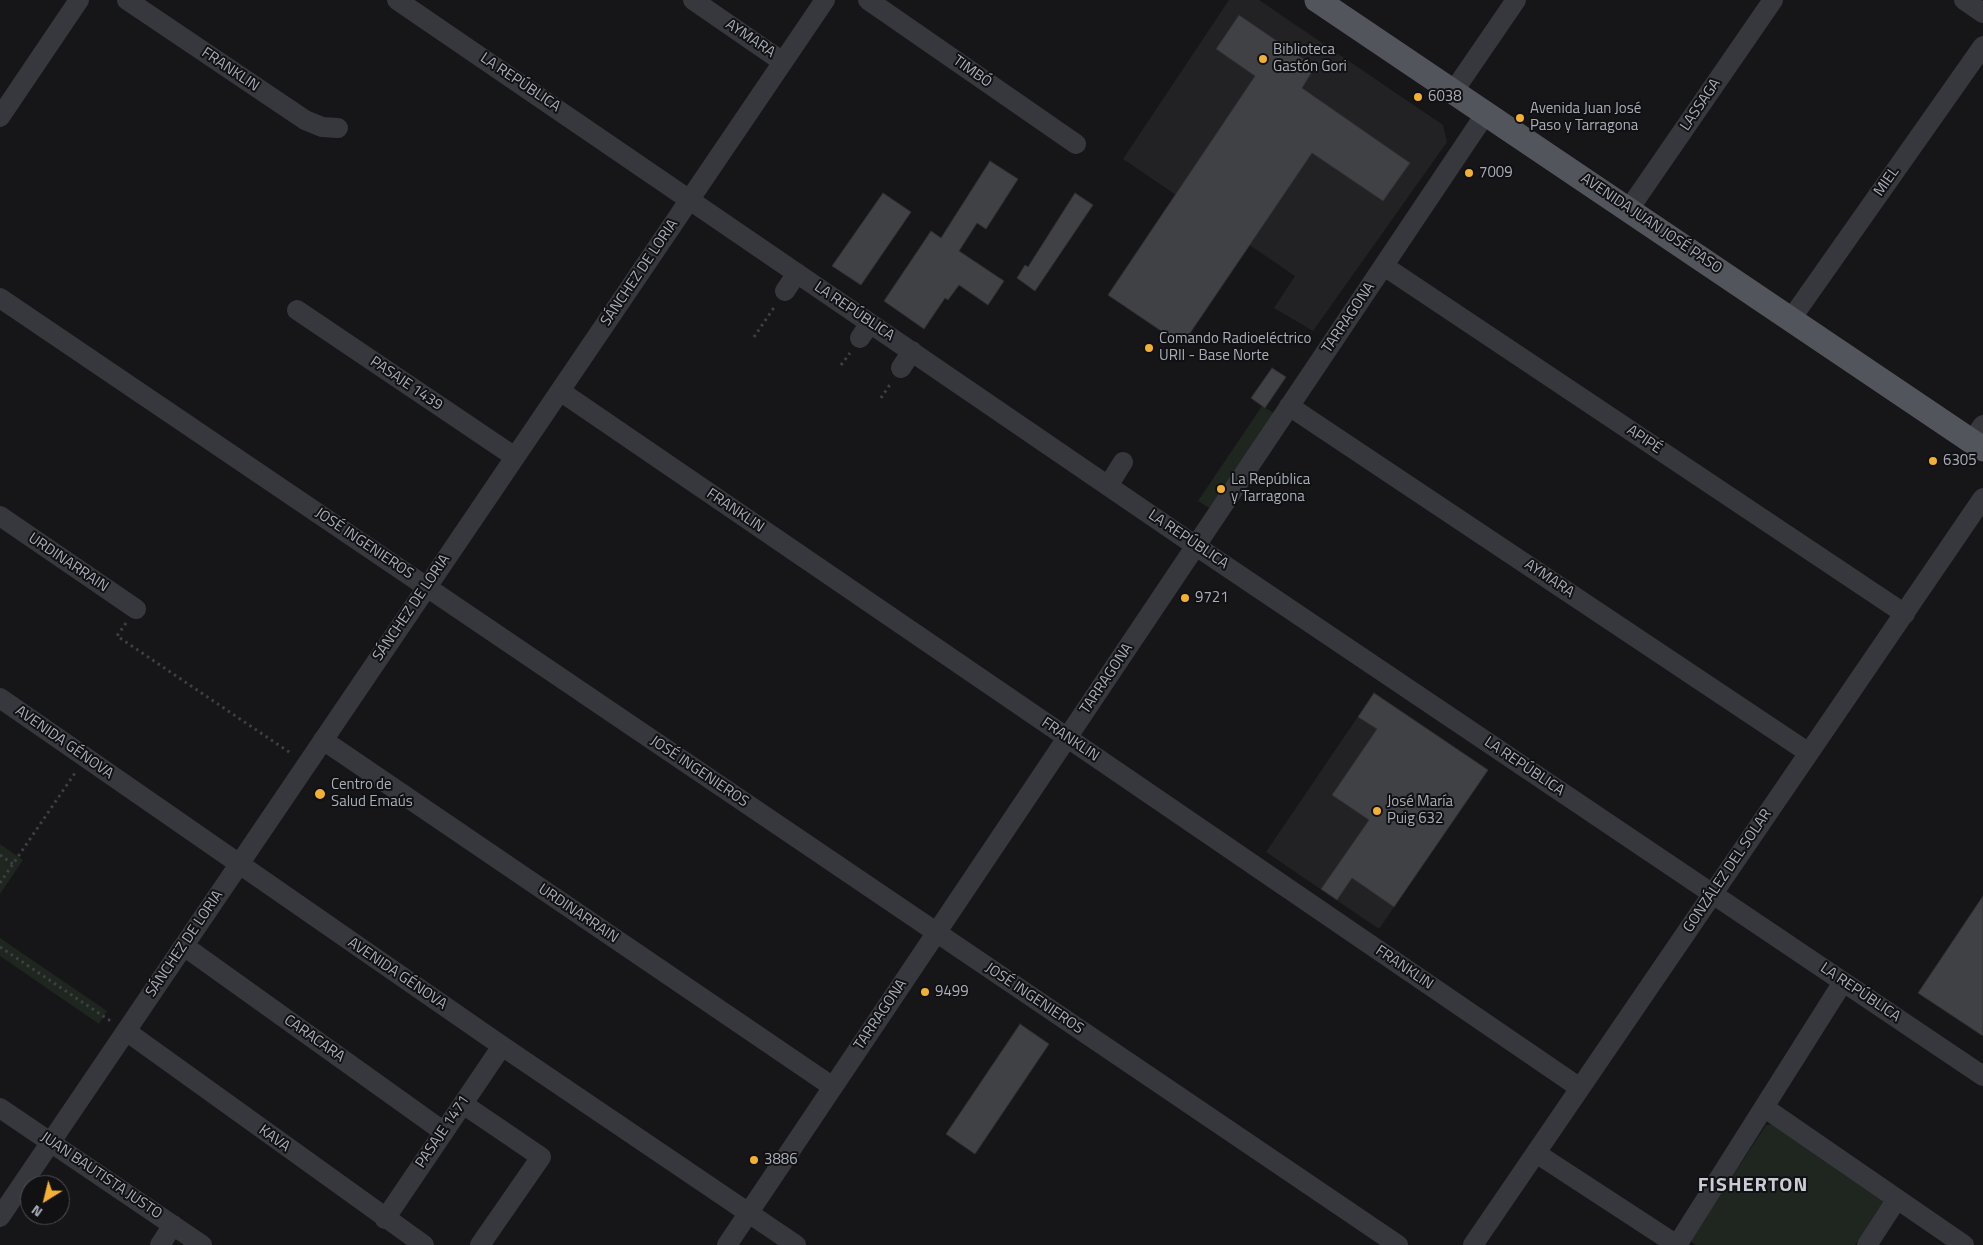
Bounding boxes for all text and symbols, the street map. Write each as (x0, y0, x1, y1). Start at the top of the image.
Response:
street label: AYMARA (722, 16, 778, 62)
place label: Biblioteca Gastón Gori (1273, 41, 1347, 76)
street label: FRANKLIN (198, 44, 262, 96)
street label: LA REPÚBLICA (477, 50, 563, 116)
street label: TIMBÓ (949, 52, 995, 92)
marker: Biblioteca Gastón Gori (1257, 53, 1269, 65)
street label: LASSAGA (1677, 75, 1725, 135)
place label: 6038 (1428, 88, 1462, 106)
marker: 6038 (1412, 91, 1424, 103)
place label: Avenida Juan José Paso y Tarragona (1530, 100, 1641, 135)
marker: Avenida Juan José Paso y Tarragona (1514, 112, 1526, 124)
place label: 7009 (1479, 164, 1513, 182)
street label: MIEL (1871, 164, 1903, 200)
marker: 7009 (1463, 167, 1475, 179)
street label: AVENIDA JUAN JOSÉ PASO (1577, 170, 1725, 278)
street label: SÁNCHEZ DE LORIA (598, 216, 682, 330)
street label: LA REPÚBLICA (811, 279, 897, 345)
street label: TARRAGONA (1319, 279, 1379, 357)
place label: Comando Radioeléctrico URII - Base Norte (1159, 330, 1311, 365)
marker: Comando Radioeléctrico URII - Base Norte (1143, 342, 1155, 354)
street label: PASAJE 1439 (366, 353, 446, 415)
street label: APIPÉ (1623, 422, 1665, 458)
place label: 6305 (1943, 452, 1977, 470)
marker: 6305 (1927, 455, 1939, 467)
place label: La República y Tarragona (1231, 471, 1310, 506)
marker: La República y Tarragona (1215, 483, 1227, 495)
street label: FRANKLIN (703, 485, 767, 537)
street label: JOSÉ INGENIEROS (311, 504, 417, 584)
street label: LA REPÚBLICA (1145, 507, 1231, 573)
street label: URDINARRAIN (25, 530, 111, 596)
street label: SÁNCHEZ DE LORIA (370, 551, 454, 665)
street label: AYMARA (1521, 556, 1577, 602)
place label: 9721 (1195, 589, 1229, 607)
marker: 9721 (1179, 592, 1191, 604)
street label: TARRAGONA (1077, 640, 1137, 718)
street label: AVENIDA GÉNOVA (11, 702, 117, 784)
street label: FRANKLIN (1038, 714, 1102, 766)
street label: JOSÉ INGENIEROS (646, 732, 752, 812)
street label: LA REPÚBLICA (1481, 734, 1567, 800)
place label: Centro de Salud Emaús (331, 776, 413, 811)
marker: Centro de Salud Emaús (313, 787, 327, 801)
place label: José María Puig 632 (1387, 793, 1453, 828)
marker: José María Puig 632 (1371, 805, 1383, 817)
street label: GONZÁLEZ DEL SOLAR (1680, 806, 1776, 936)
street label: URDINARRAIN (535, 881, 621, 947)
street label: SÁNCHEZ DE LORIA (143, 887, 227, 1001)
street label: AVENIDA GÉNOVA (344, 934, 450, 1014)
street label: FRANKLIN (1372, 942, 1436, 994)
street label: JOSÉ INGENIEROS (981, 959, 1087, 1039)
street label: LA REPÚBLICA (1817, 960, 1903, 1026)
street label: TARRAGONA (851, 976, 911, 1054)
place label: 9499 (935, 983, 969, 1001)
marker: 9499 (919, 986, 931, 998)
street label: CARACARA (280, 1012, 348, 1066)
street label: PASAJE 1471 (412, 1092, 474, 1172)
street label: KAVA (255, 1122, 293, 1156)
street label: JUAN BAUTISTA JUSTO (37, 1129, 165, 1223)
place label: 3886 (764, 1151, 798, 1169)
marker: 3886 (748, 1154, 760, 1166)
district label: FISHERTON (1697, 1174, 1809, 1198)
north arrow (20, 1175, 70, 1225)

